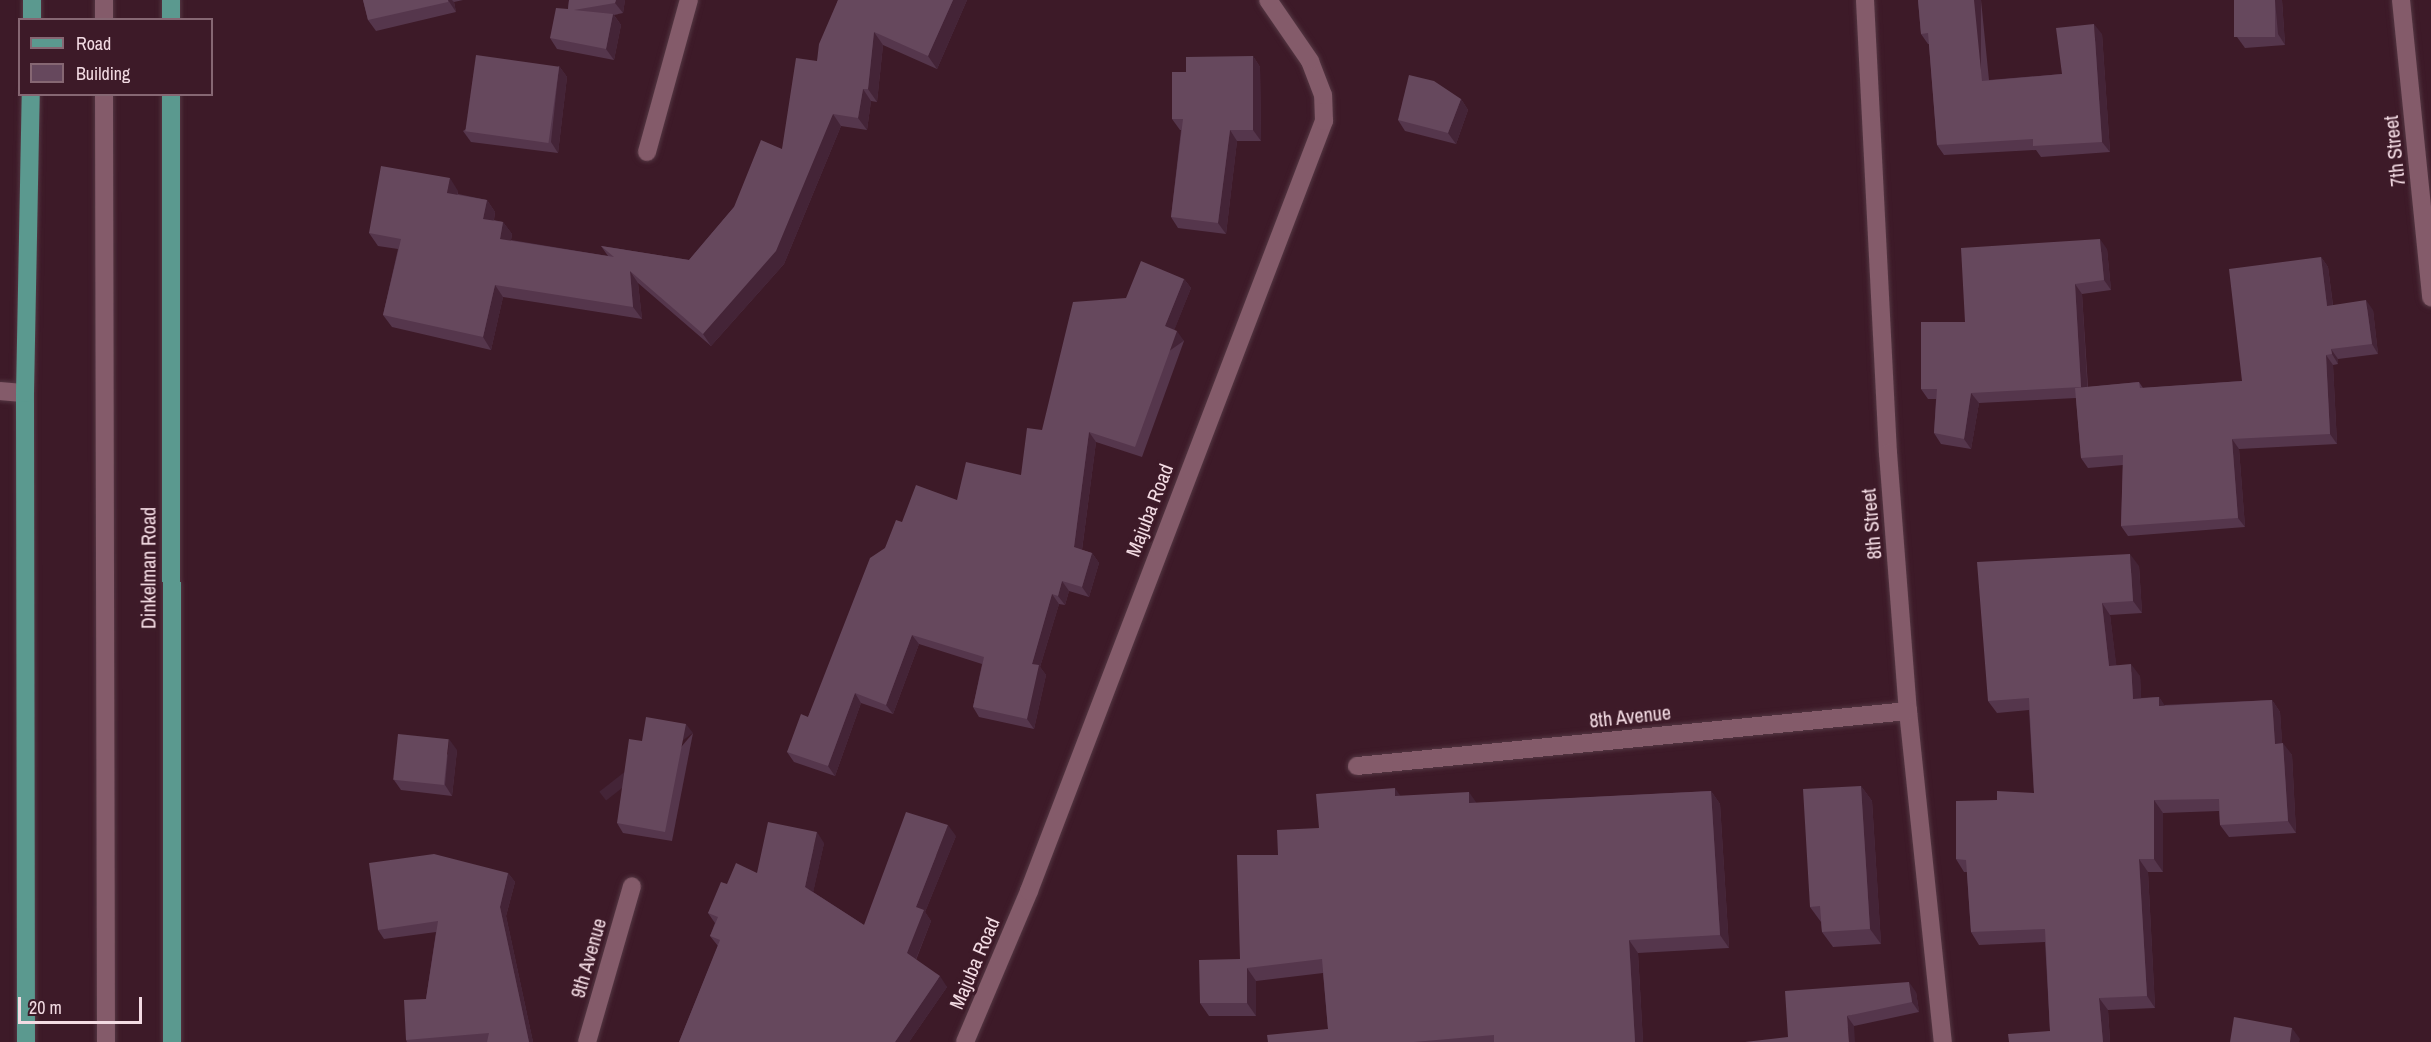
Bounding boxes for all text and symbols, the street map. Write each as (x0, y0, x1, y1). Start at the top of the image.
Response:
legend (18, 18, 213, 96)
text: Road (76, 31, 111, 56)
text: Building (76, 61, 130, 86)
street label: 7th Street (2378, 114, 2410, 188)
street label: Majuba Road (1120, 460, 1178, 560)
street label: 8th Street (1856, 488, 1886, 560)
street label: Dinkelman Road (136, 507, 160, 629)
street label: 8th Avenue (1588, 700, 1672, 732)
street label: Majuba Road (944, 913, 1004, 1013)
street label: 9th Avenue (565, 915, 611, 1001)
scale bar (21, 985, 146, 1023)
text: 20 m (29, 995, 62, 1020)

